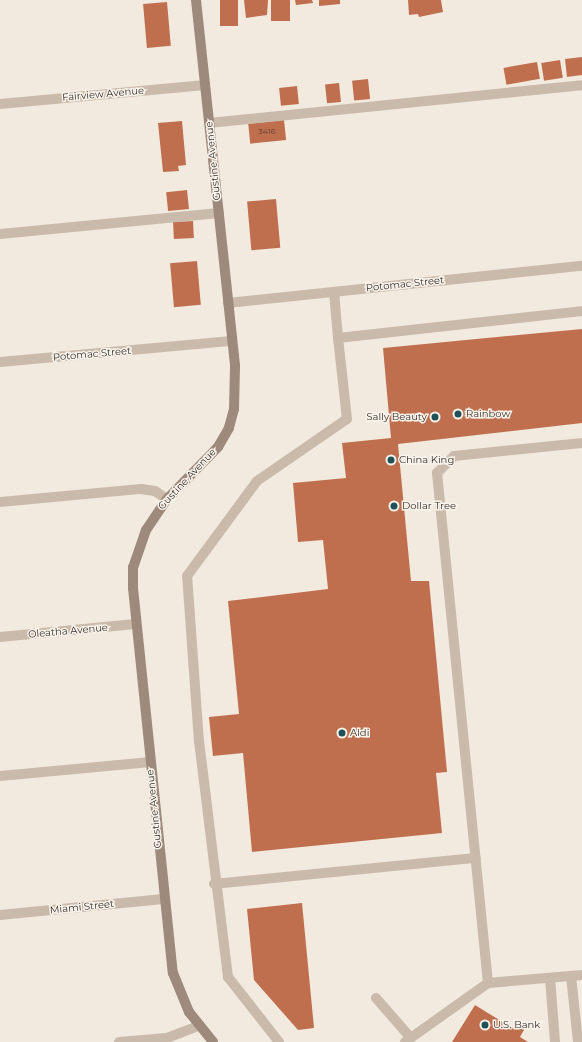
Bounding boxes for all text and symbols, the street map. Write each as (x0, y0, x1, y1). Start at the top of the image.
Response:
street label: Fairview Avenue (62, 84, 144, 104)
street label: Gustine Avenue (203, 121, 223, 201)
house number: 3416 (258, 127, 276, 137)
street label: Potomac Street (365, 274, 445, 294)
street label: Potomac Street (52, 345, 132, 363)
place label: Rainbow (466, 408, 510, 420)
marker: Rainbow (453, 409, 463, 419)
place label: Sally Beauty (366, 411, 427, 423)
marker: Sally Beauty (430, 412, 440, 422)
street label: Gustine Avenue (156, 446, 218, 512)
place label: China King (399, 454, 454, 466)
marker: China King (386, 455, 396, 465)
place label: Dollar Tree (402, 500, 456, 512)
marker: Dollar Tree (389, 501, 399, 511)
street label: Oleatha Avenue (28, 622, 108, 640)
place label: Aldi (350, 727, 369, 739)
marker: Aldi (337, 728, 347, 738)
street label: Gustine Avenue (144, 769, 164, 849)
street label: Miami Street (49, 898, 115, 916)
place label: U.S. Bank (493, 1019, 540, 1031)
marker: U.S. Bank (480, 1020, 490, 1030)

